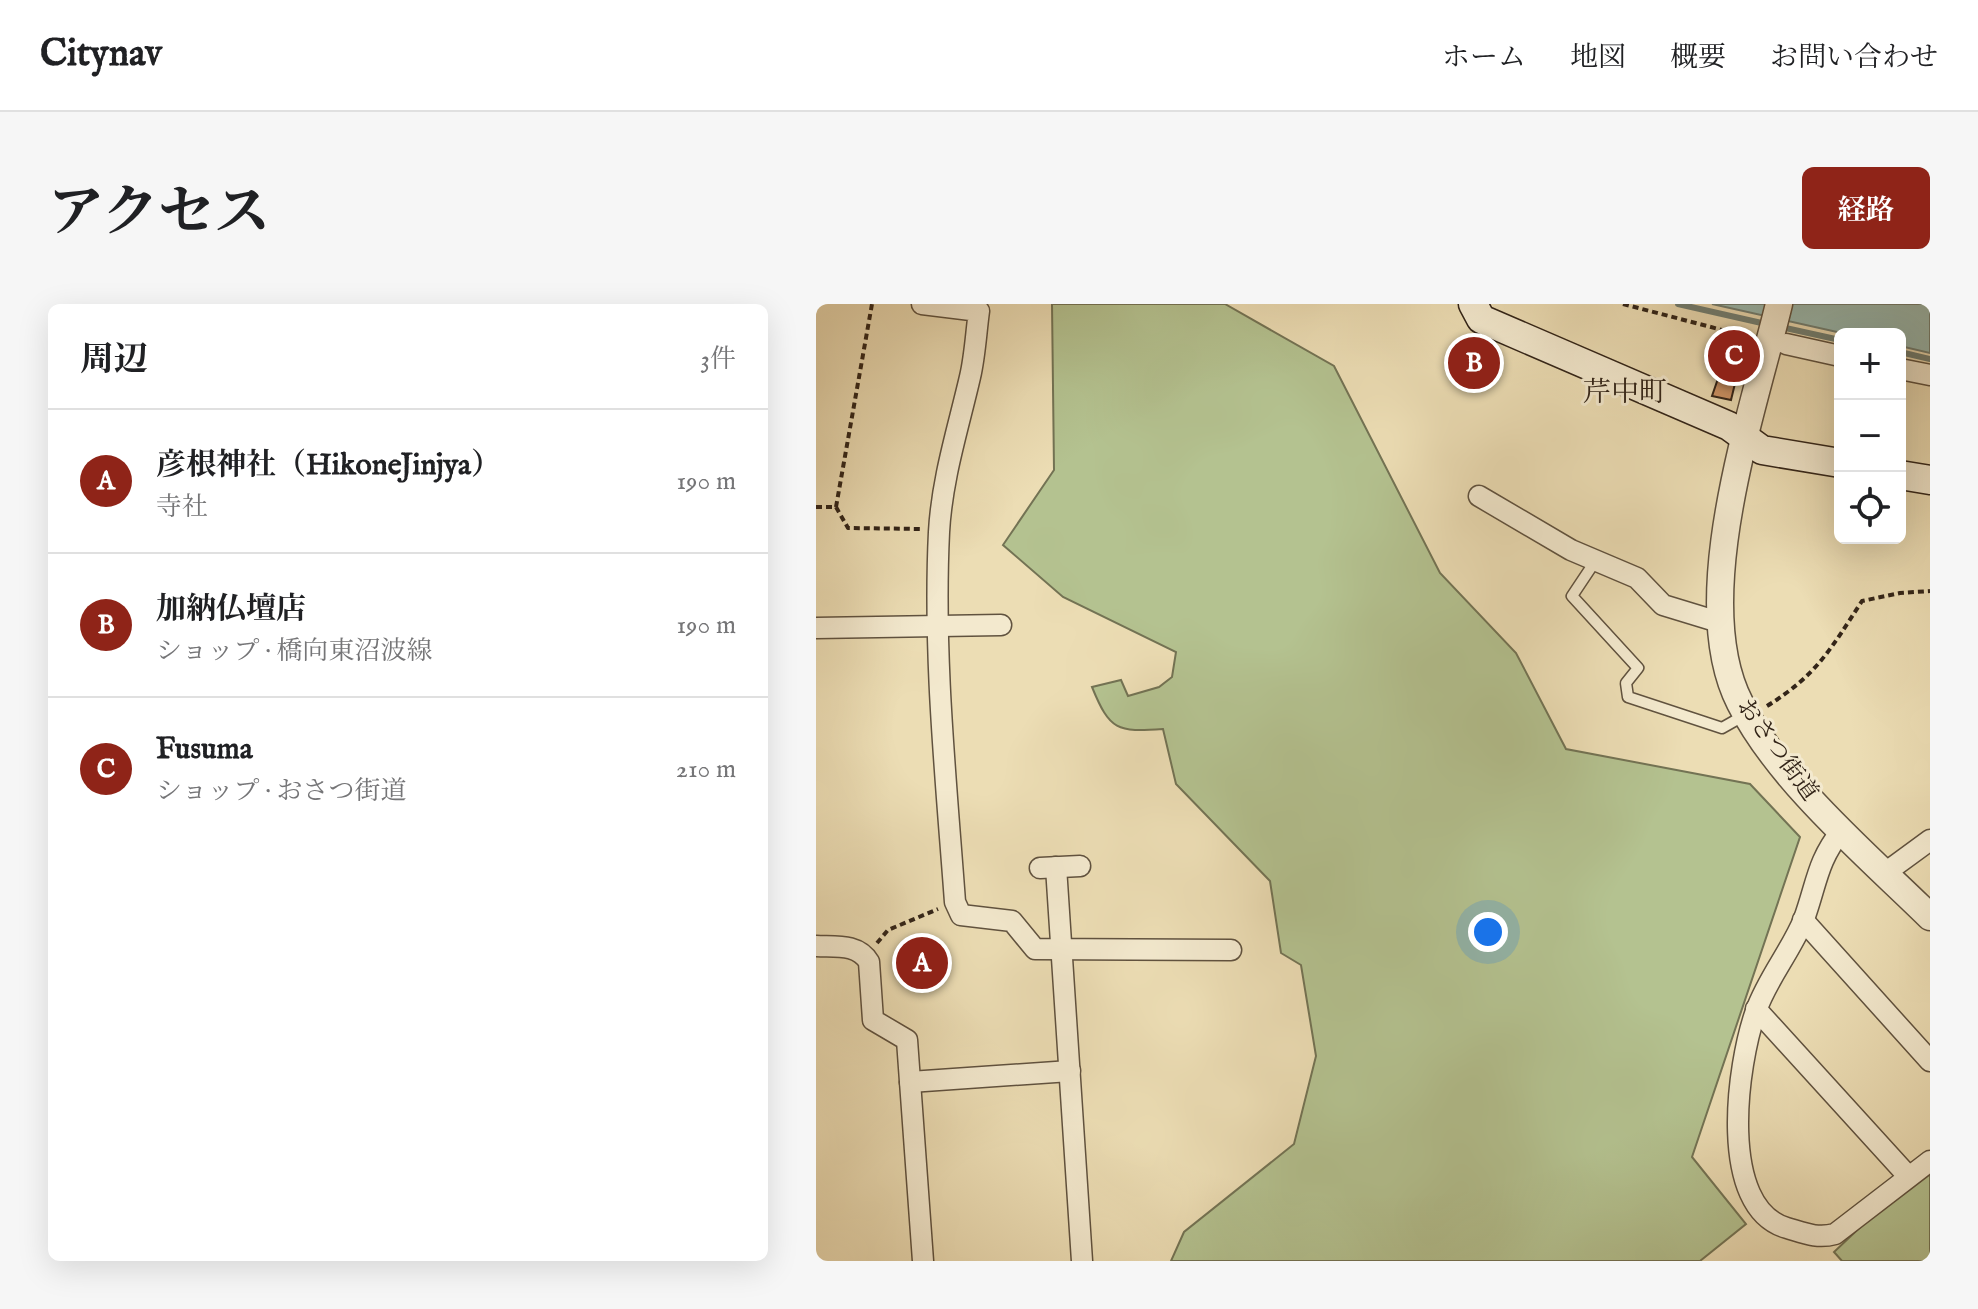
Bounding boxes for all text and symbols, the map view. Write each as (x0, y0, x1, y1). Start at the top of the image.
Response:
text: Citynav (40, 31, 162, 79)
text: ホーム (1442, 41, 1526, 76)
text: 地図 (1570, 41, 1626, 76)
text: 概要 (1670, 41, 1726, 76)
text: お問い合わせ (1770, 41, 1938, 76)
button: 経路 (1802, 167, 1930, 249)
text: アクセス (48, 179, 270, 250)
pin: C (1708, 326, 1760, 386)
map controls (1834, 328, 1906, 544)
button: + (1834, 328, 1906, 400)
pin: B (1448, 333, 1500, 393)
text: 周辺 (80, 339, 148, 382)
text: 3件 (700, 343, 736, 376)
district label: 芹中町 (1583, 376, 1667, 411)
button: − (1834, 400, 1906, 472)
text: 彦根神社（HikoneJinjya） (156, 447, 501, 485)
text: A (97, 465, 115, 498)
text: 190 m (676, 465, 736, 498)
button: locate (1834, 472, 1906, 544)
text: 寺社 (156, 491, 208, 524)
text: 加納仏壇店 (156, 591, 306, 629)
text: B (97, 609, 115, 642)
text: 190 m (676, 609, 736, 642)
text: ショップ · 橋向東沼波線 (156, 635, 433, 668)
street label: おさつ街道 (1729, 692, 1825, 808)
text: Fusuma (156, 731, 253, 769)
text: C (97, 753, 115, 786)
text: 210 m (676, 753, 736, 786)
text: ショップ · おさつ街道 (156, 775, 407, 808)
your location (1468, 912, 1508, 952)
pin: A (896, 933, 948, 993)

